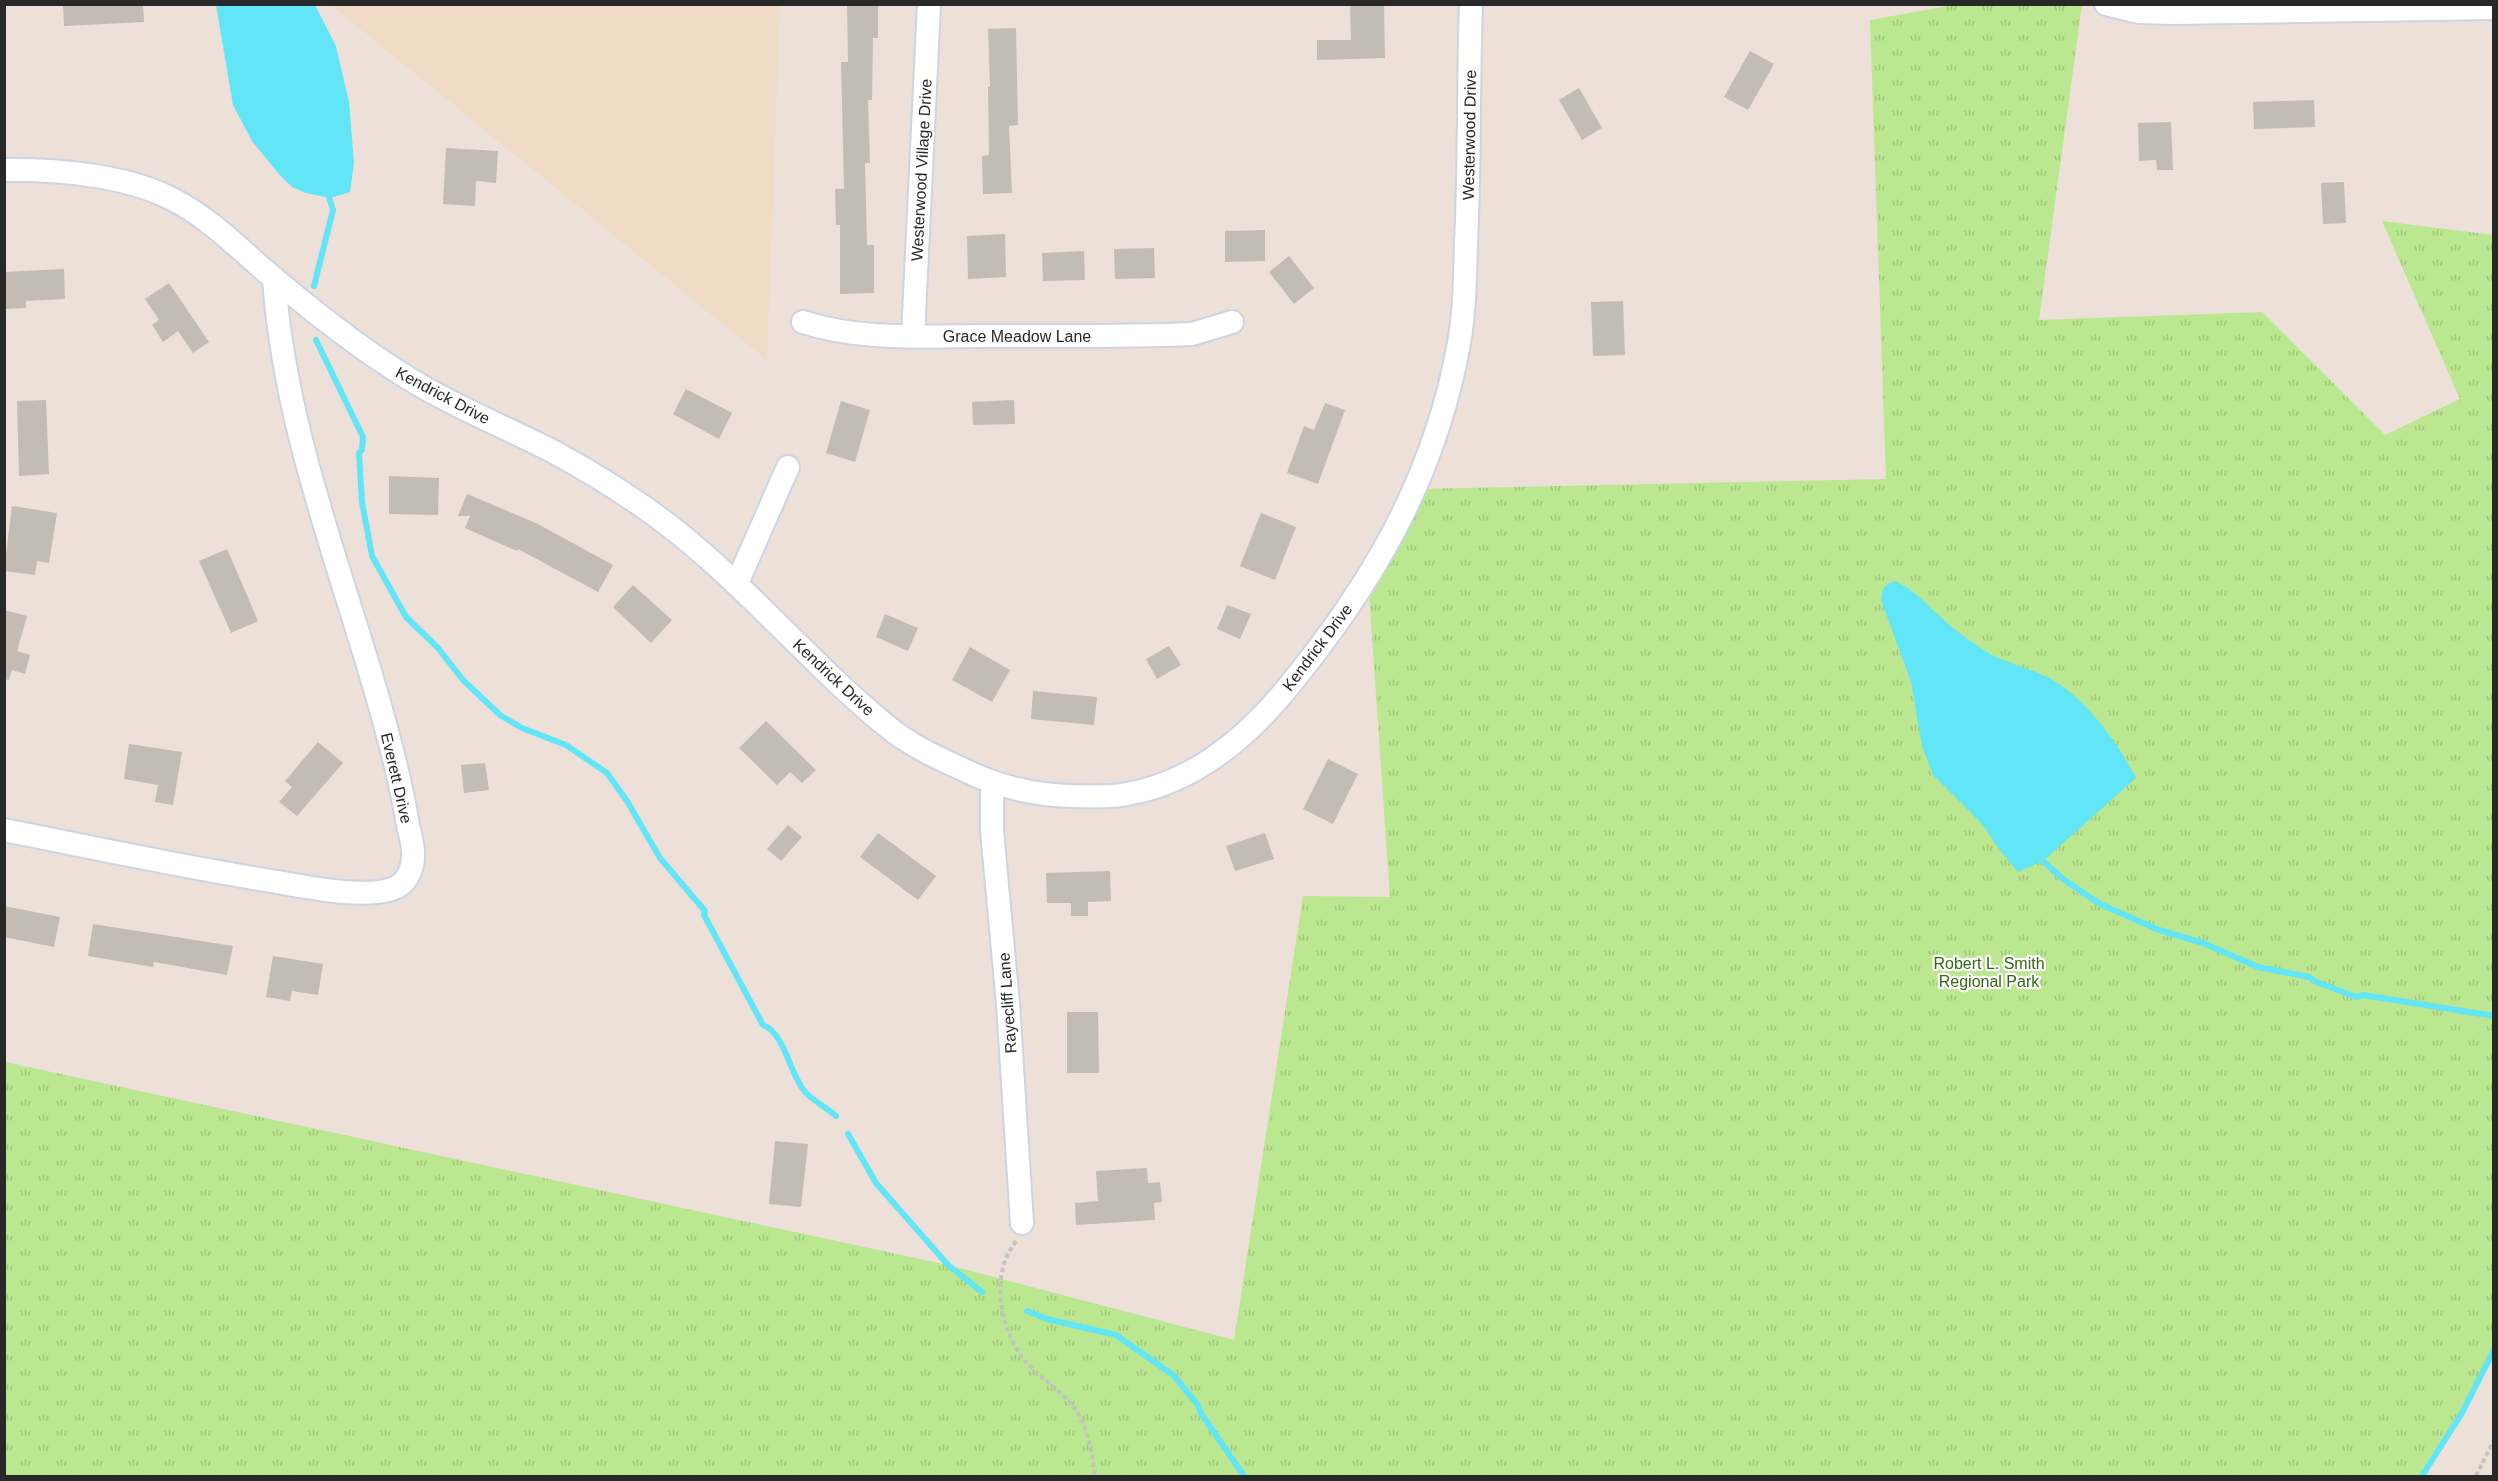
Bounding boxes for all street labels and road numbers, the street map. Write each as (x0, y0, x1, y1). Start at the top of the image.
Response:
street label: Westerwood Drive (1460, 70, 1479, 200)
street label: Westerwood Village Drive (908, 78, 935, 262)
street label: Grace Meadow Lane (943, 328, 1091, 345)
street label: Kendrick Drive (393, 364, 493, 427)
street label: Kendrick Drive (1279, 601, 1356, 694)
street label: Kendrick Drive (790, 636, 878, 719)
street label: Everett Drive (378, 731, 415, 825)
street label: Rayecliff Lane (995, 952, 1020, 1054)

